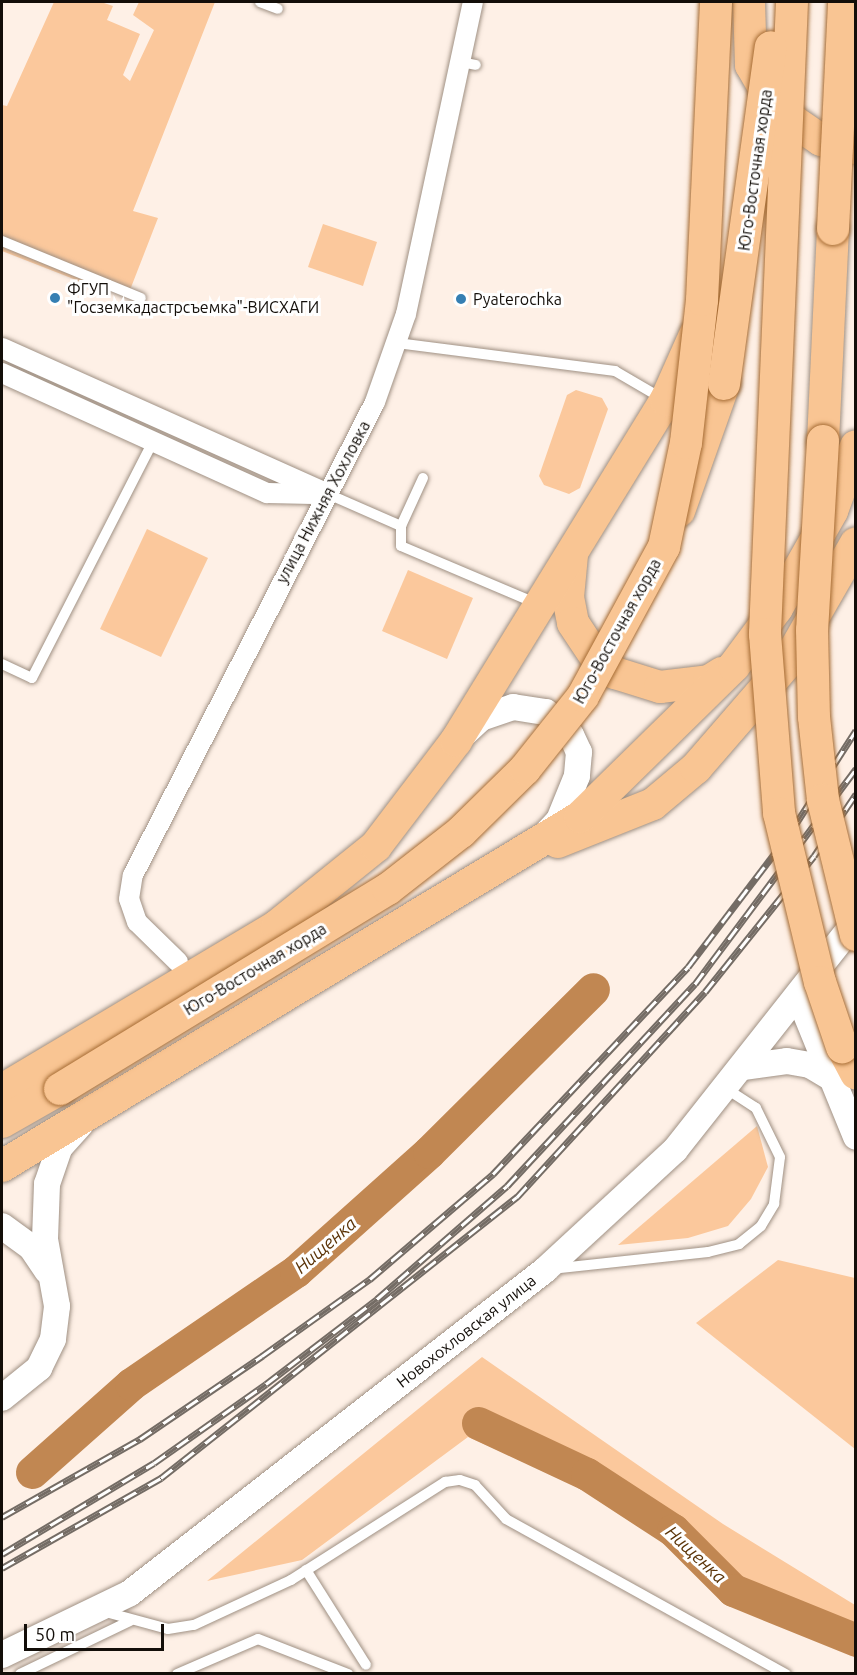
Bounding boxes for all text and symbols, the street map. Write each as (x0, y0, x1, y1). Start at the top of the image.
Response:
street label: Юго-Восточная хорда (734, 88, 776, 252)
place label: ФГУП "Госземкадастрсъемка"-ВИСХАГИ (67, 279, 319, 317)
place label: Pyaterochka (473, 289, 562, 309)
marker: ФГУП "Госземкадастрсъемка"-ВИСХАГИ (48, 291, 62, 305)
marker: Pyaterochka (454, 292, 468, 306)
street label: улица Нижняя Хохловка (272, 417, 374, 587)
street label: Юго-Восточная хорда (569, 555, 665, 707)
street label: Юго-Восточная хорда (180, 919, 330, 1019)
water label: Нищенка (290, 1212, 360, 1278)
street label: Новохохловская улица (393, 1271, 539, 1391)
water label: Нищенка (661, 1521, 731, 1587)
scale bar (27, 1612, 166, 1650)
text: 50 m (35, 1624, 75, 1644)

